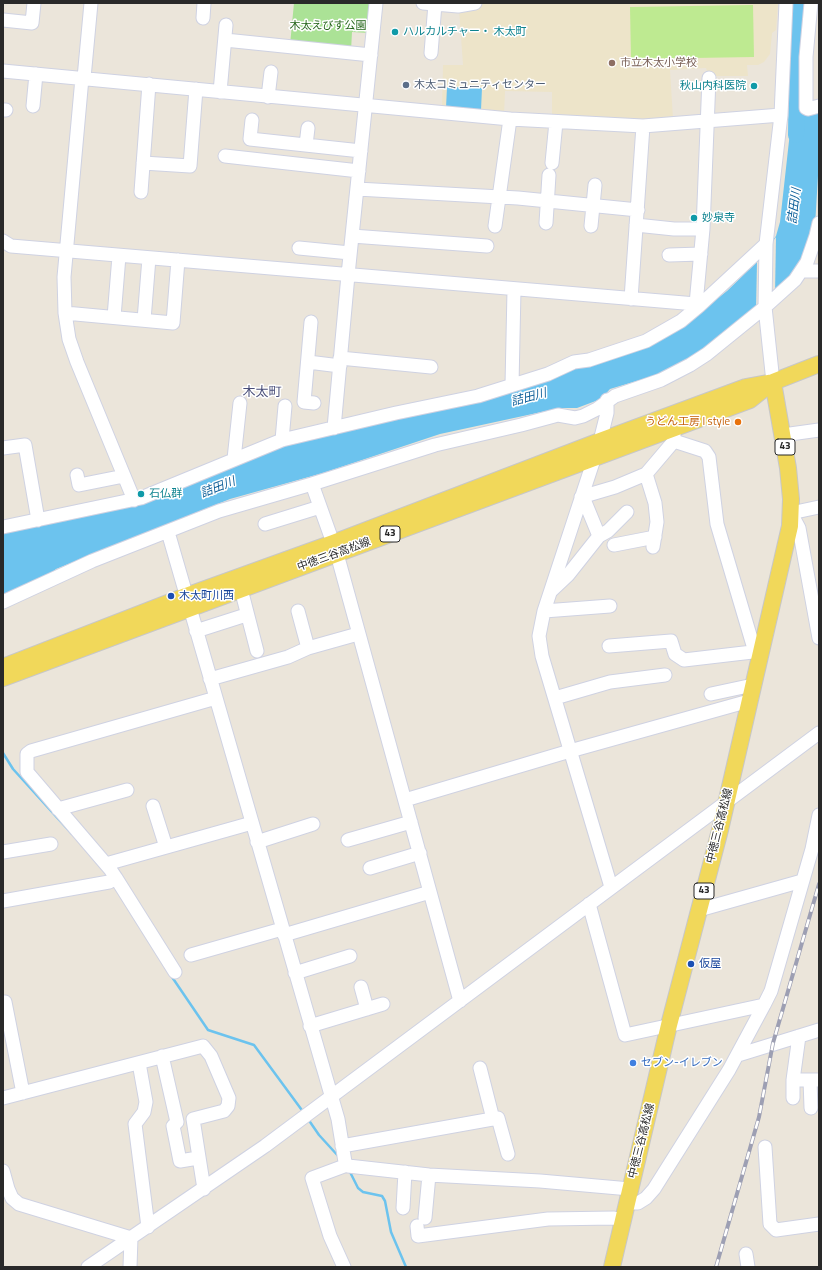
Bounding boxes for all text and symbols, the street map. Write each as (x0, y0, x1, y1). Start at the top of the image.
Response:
park label: 木太えびす公園 (290, 19, 366, 33)
place label: ハルカルチャー・ 木太町 (403, 25, 526, 39)
marker: ハルカルチャー・ 木太町 (390, 27, 400, 37)
place label: 市立木太小学校 (620, 56, 697, 70)
marker: 市立木太小学校 (607, 58, 617, 68)
place label: 木太コミュニティセンター (414, 78, 546, 92)
place label: 秋山内科医院 (680, 79, 746, 93)
marker: 木太コミュニティセンター (401, 80, 411, 90)
marker: 秋山内科医院 (749, 81, 759, 91)
water label: 詰田川 (786, 187, 804, 225)
place label: 妙泉寺 (702, 211, 735, 225)
marker: 妙泉寺 (689, 213, 699, 223)
district label: 木太町 (243, 385, 281, 401)
water label: 詰田川 (510, 386, 548, 410)
place label: うどん工房 I style (645, 415, 730, 429)
marker: うどん工房 I style (733, 417, 743, 427)
road number: 43 (775, 439, 795, 455)
water label: 詰田川 (199, 475, 237, 501)
place label: 石仏群 (149, 487, 182, 501)
marker: 石仏群 (136, 489, 146, 499)
road number: 43 (380, 526, 400, 542)
street label: 中徳三谷高松線 (296, 536, 372, 574)
place label: 木太町川西 (179, 589, 234, 603)
marker: 木太町川西 (166, 591, 176, 601)
street label: 中徳三谷高松線 (704, 787, 736, 865)
road number: 43 (694, 883, 714, 899)
place label: 仮屋 (699, 957, 721, 971)
marker: 仮屋 (686, 959, 696, 969)
place label: セブン-イレブン (641, 1056, 723, 1070)
marker: セブン-イレブン (628, 1058, 638, 1068)
street label: 中徳三谷高松線 (626, 1102, 658, 1180)

